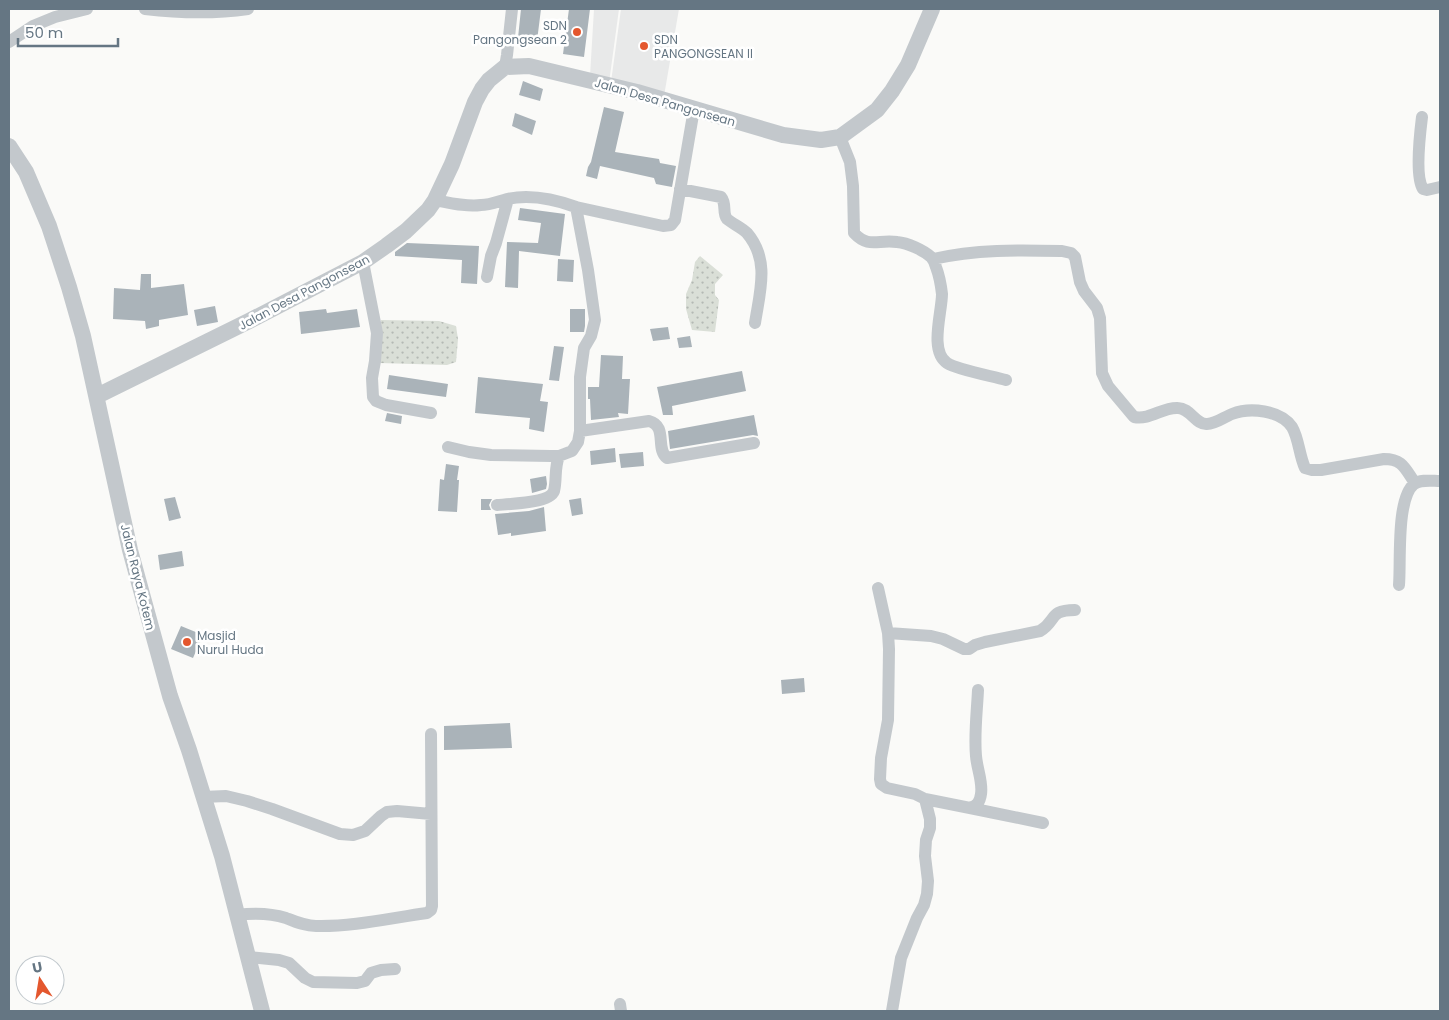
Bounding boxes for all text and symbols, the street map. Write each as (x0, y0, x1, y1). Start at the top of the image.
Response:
scale bar (18, 15, 118, 47)
place label: SDN Pangongsean 2 (473, 17, 567, 48)
text: 50 m (25, 22, 63, 43)
marker: SDN Pangongsean 2 (571, 26, 583, 38)
place label: SDN PANGONGSEAN II (654, 31, 753, 62)
marker: SDN PANGONGSEAN II (638, 40, 650, 52)
street label: Jalan Desa Pangonsean (593, 74, 737, 130)
street label: Jalan Desa Pangonsean (236, 250, 372, 334)
street label: Jalan Raya Kotem (117, 522, 159, 632)
place label: Masjid Nurul Huda (197, 627, 264, 658)
marker: Masjid Nurul Huda (181, 636, 193, 648)
north arrow (15, 955, 65, 1005)
text: U (30, 956, 44, 978)

